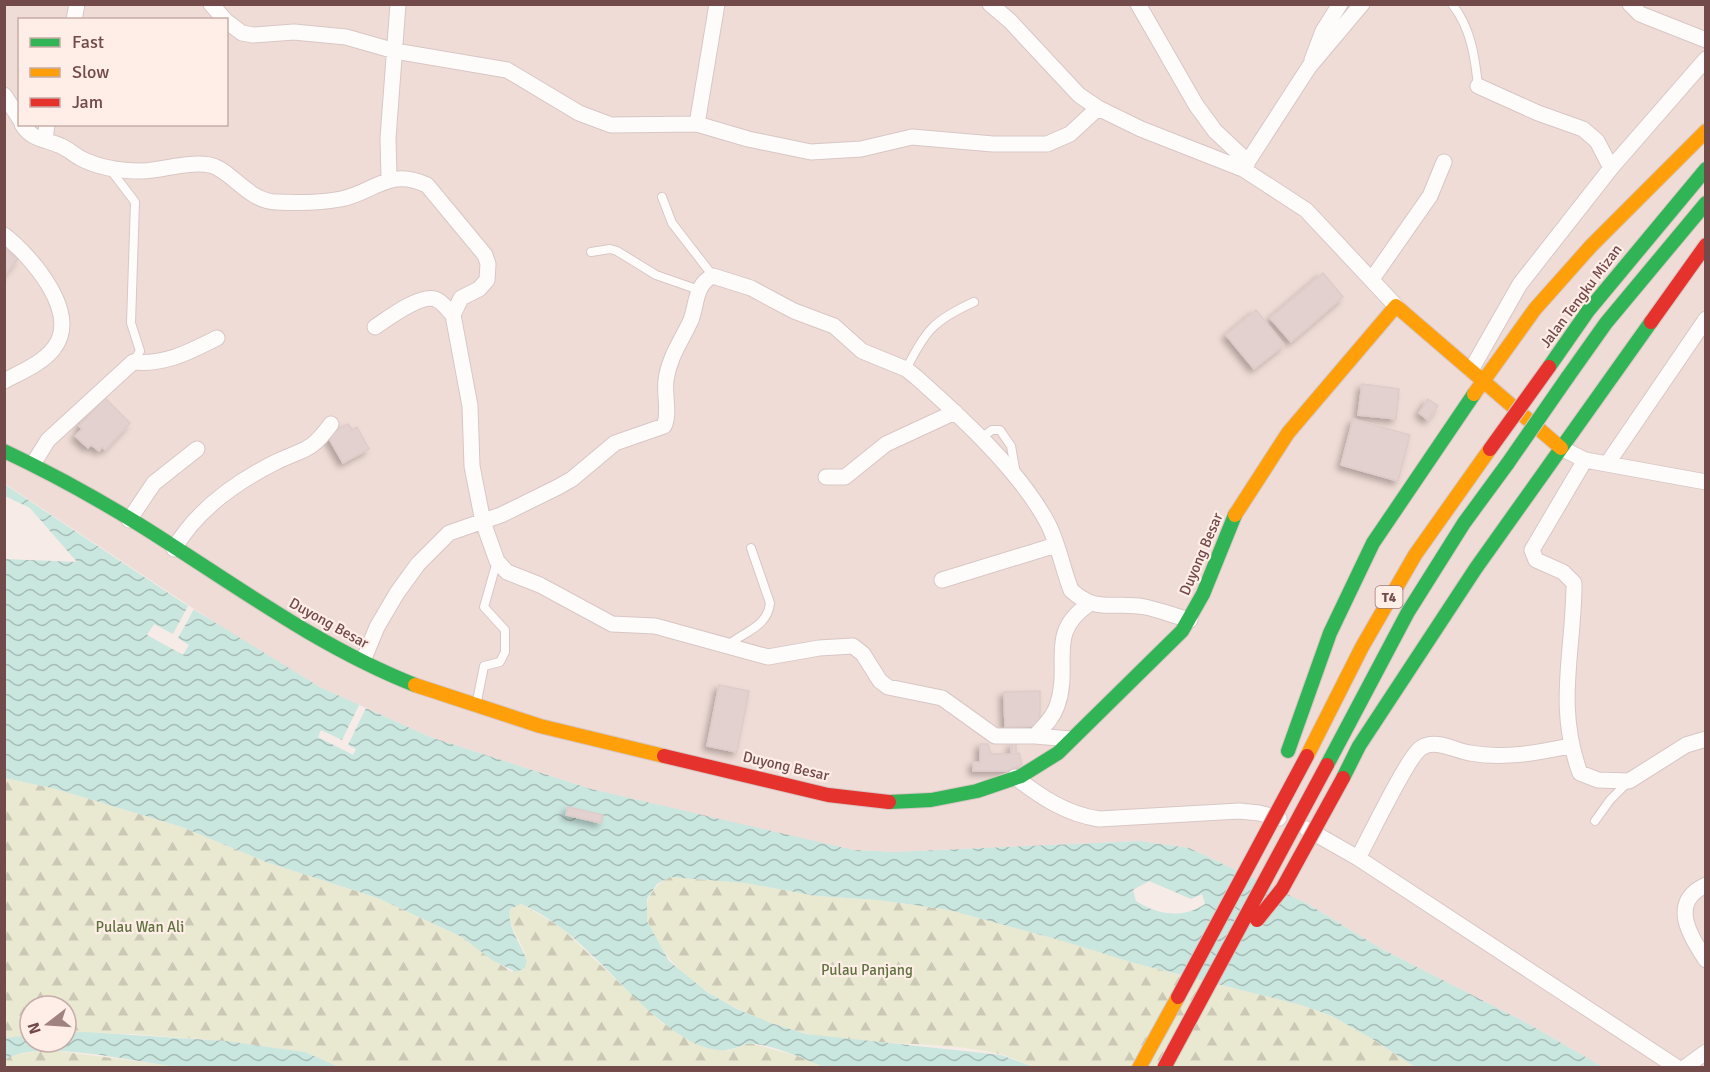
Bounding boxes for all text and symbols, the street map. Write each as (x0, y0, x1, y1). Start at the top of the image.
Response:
legend (18, 18, 228, 126)
text: Fast (72, 31, 104, 53)
text: Slow (72, 61, 109, 83)
text: Jam (72, 91, 103, 113)
street label: Jalan Tengku Mizan (1536, 241, 1626, 351)
street label: Duyong Besar (1175, 509, 1227, 598)
road number: T4 (1376, 586, 1402, 608)
street label: Duyong Besar (286, 594, 372, 652)
street label: Duyong Besar (741, 747, 831, 785)
park label: Pulau Wan Ali (96, 918, 184, 936)
park label: Pulau Panjang (821, 961, 913, 979)
north arrow (18, 994, 78, 1054)
text: N (23, 1020, 46, 1036)

